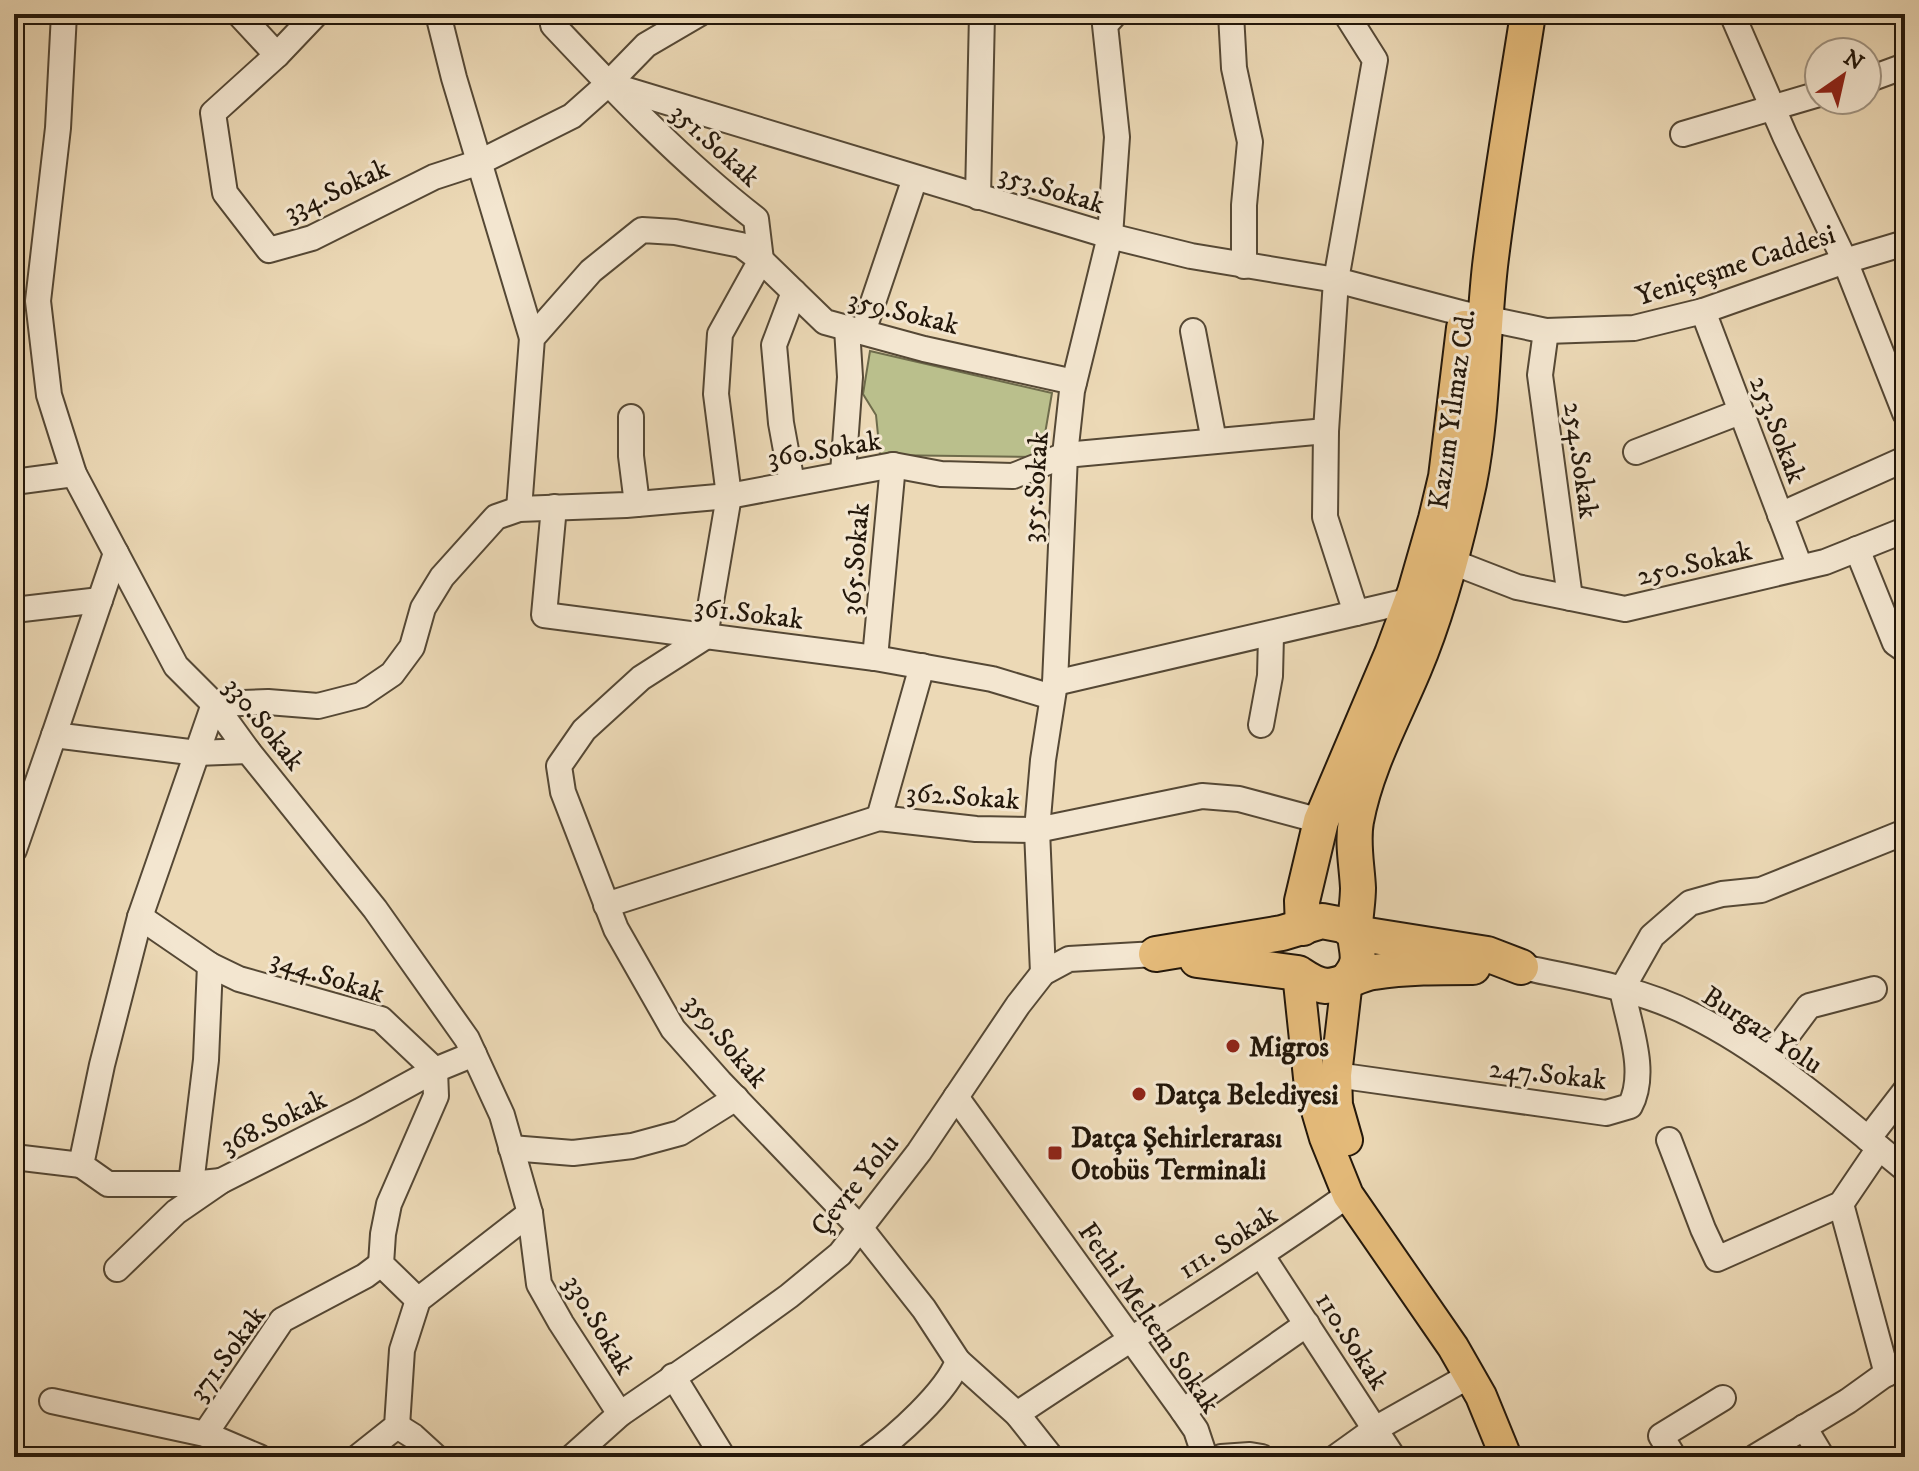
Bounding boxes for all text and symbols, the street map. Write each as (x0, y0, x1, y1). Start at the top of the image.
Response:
north arrow (1803, 36, 1883, 116)
text: N (1838, 44, 1868, 77)
street label: 351.Sokak (663, 96, 767, 195)
street label: 334.Sokak (278, 151, 395, 230)
street label: 353.Sokak (994, 157, 1109, 222)
street label: Yeniçeşme Caddesi (1631, 217, 1840, 314)
street label: 359.Sokak (845, 282, 963, 343)
street label: Kazım Yılmaz Cd. (1421, 307, 1484, 512)
street label: 253.Sokak (1741, 371, 1814, 488)
street label: 254.Sokak (1555, 400, 1606, 521)
street label: 360.Sokak (765, 423, 884, 476)
street label: 355.Sokak (1014, 430, 1057, 544)
street label: 365.Sokak (833, 501, 878, 617)
street label: 250.Sokak (1633, 533, 1755, 594)
street label: 361.Sokak (692, 589, 805, 638)
street label: 330.Sokak (215, 670, 312, 778)
street label: 362.Sokak (905, 775, 1021, 818)
street label: 344.Sokak (266, 942, 389, 1011)
street label: Burgaz Yolu (1695, 978, 1829, 1082)
street label: 359.Sokak (676, 986, 776, 1096)
place label: Migros (1249, 1030, 1329, 1065)
marker: Migros (1224, 1037, 1242, 1055)
street label: 247.Sokak (1487, 1051, 1608, 1098)
place label: Datça Belediyesi (1155, 1078, 1339, 1113)
street label: 368.Sokak (215, 1082, 332, 1163)
marker: Datça Belediyesi (1130, 1085, 1148, 1103)
place label: Datça Şehirlerarası Otobüs Terminali (1071, 1121, 1282, 1188)
street label: Çevre Yolu (803, 1127, 907, 1243)
marker: Datça Şehirlerarası Otobüs Terminali (1046, 1144, 1064, 1162)
street label: 111. Sokak (1172, 1197, 1284, 1287)
street label: Fethi Meltem Sokak (1070, 1215, 1228, 1420)
street label: 330.Sokak (555, 1268, 642, 1381)
street label: 110.Sokak (1307, 1285, 1396, 1397)
street label: 371.Sokak (181, 1299, 274, 1409)

